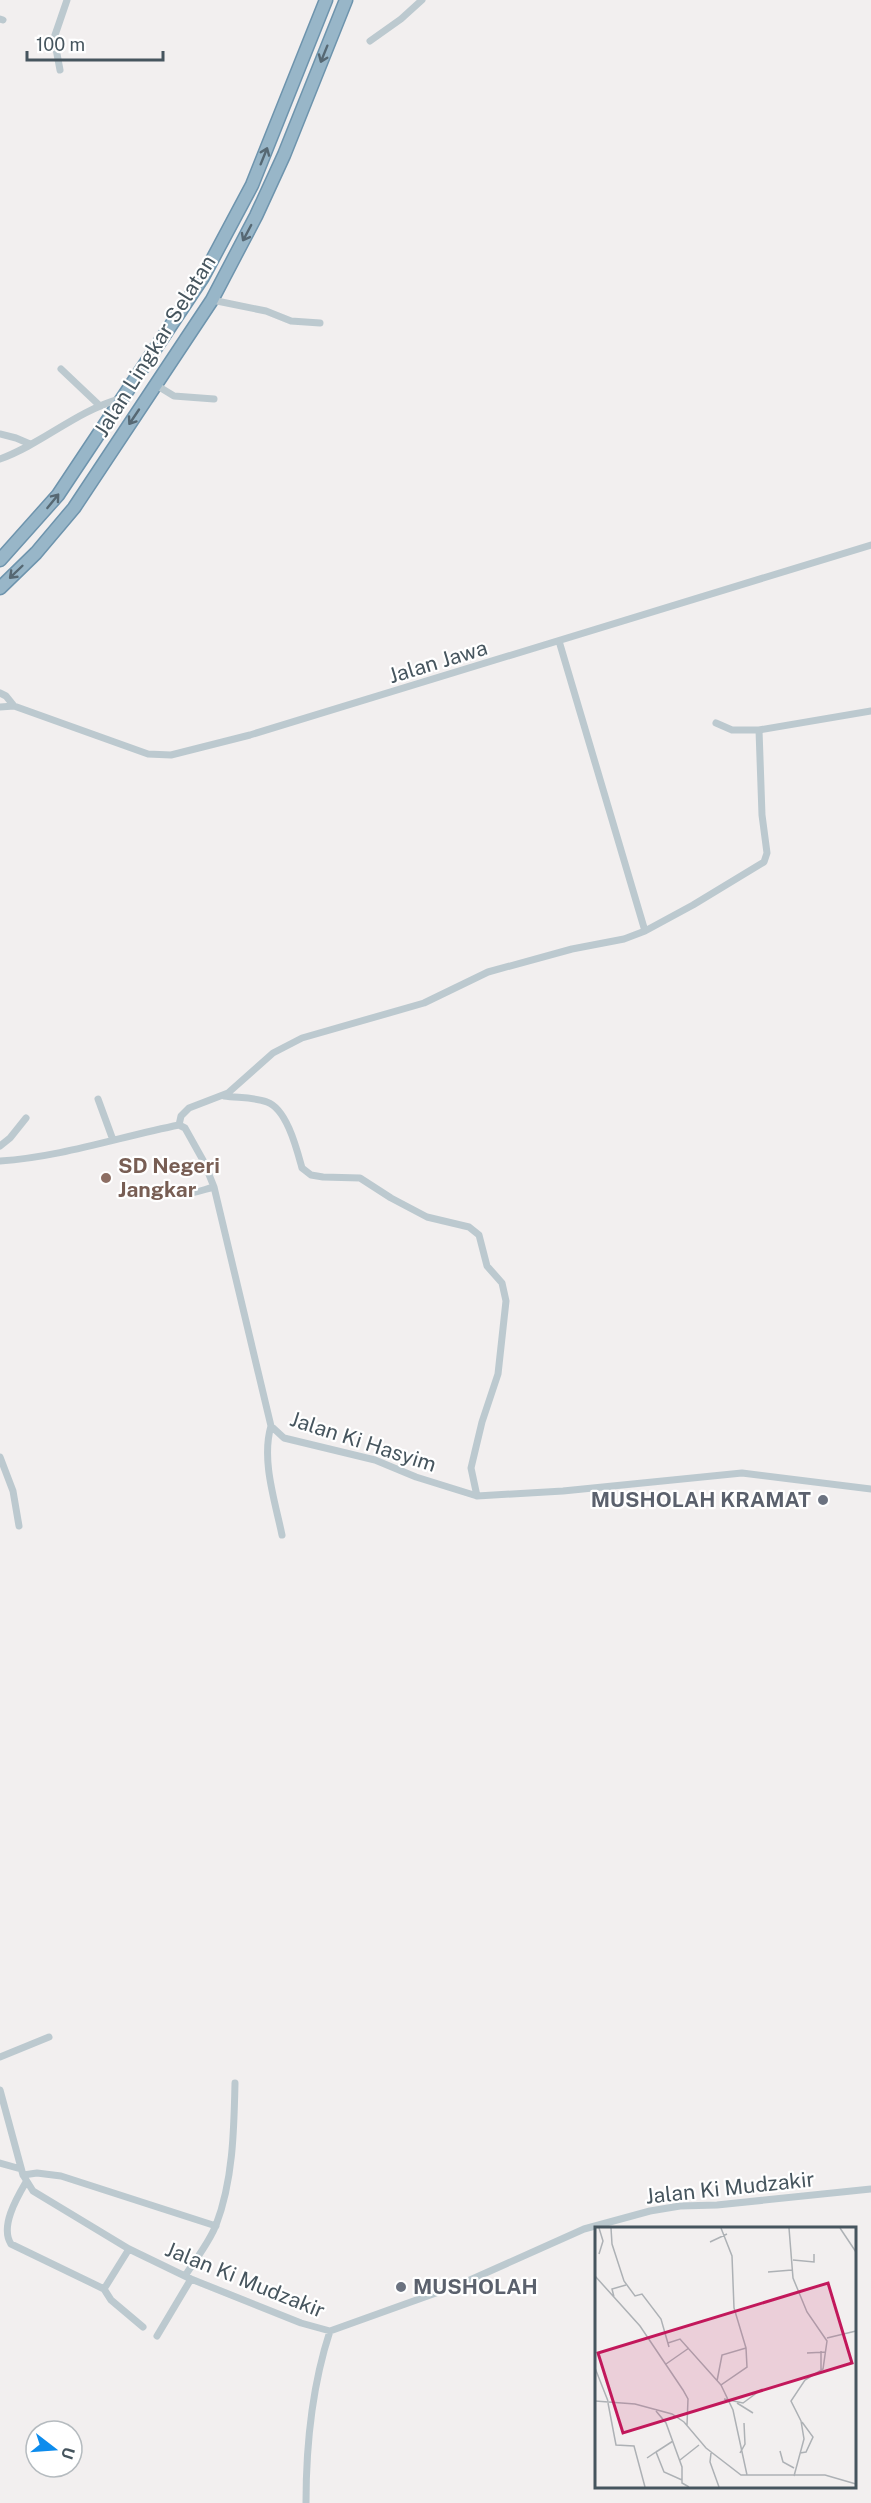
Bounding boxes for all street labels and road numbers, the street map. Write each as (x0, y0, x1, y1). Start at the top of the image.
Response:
street label: Jalan Lingkar Selatan (89, 250, 221, 441)
street label: Jalan Jawa (385, 635, 490, 688)
street label: Jalan Ki Hasyim (287, 1406, 439, 1477)
street label: Jalan Ki Mudzakir (644, 2166, 816, 2209)
street label: Jalan Ki Mudzakir (162, 2236, 329, 2323)

